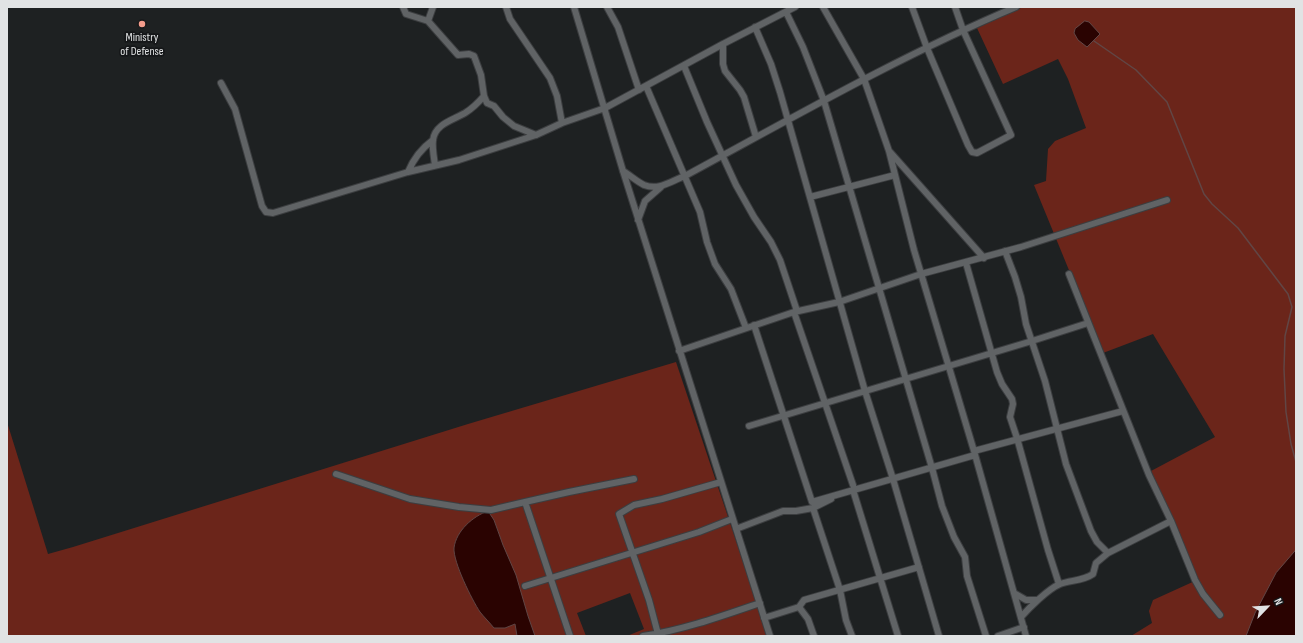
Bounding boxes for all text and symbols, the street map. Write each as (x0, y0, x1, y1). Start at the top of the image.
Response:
marker: Ministry of Defense (137, 19, 147, 29)
place label: Ministry of Defense (120, 31, 164, 59)
north arrow (1247, 587, 1287, 627)
text: N (1271, 596, 1285, 607)

